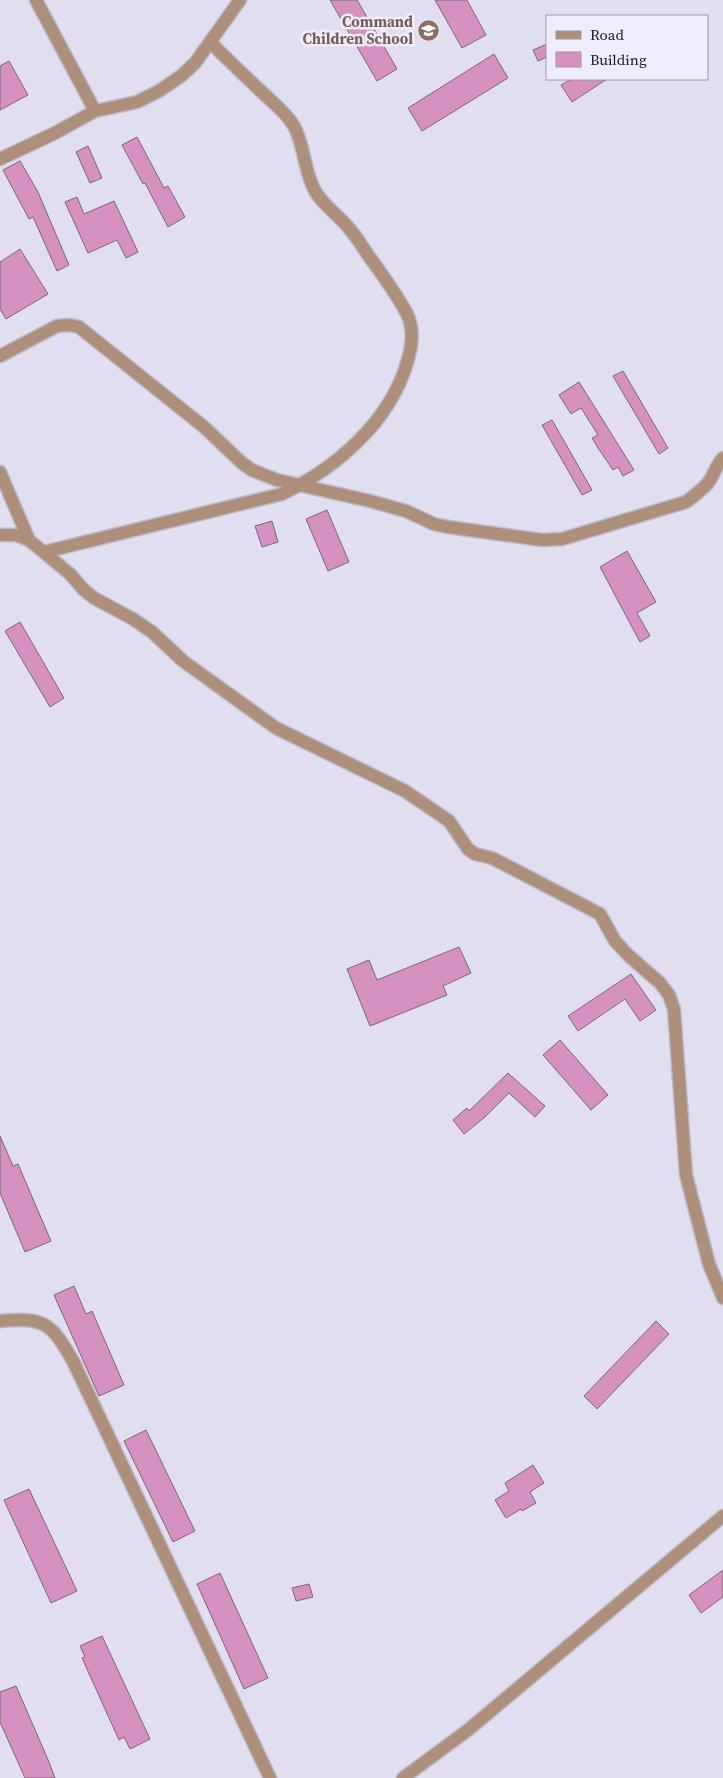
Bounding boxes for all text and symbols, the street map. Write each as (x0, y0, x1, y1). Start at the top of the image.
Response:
place label: Command Children School (302, 11, 413, 49)
legend (546, 15, 708, 80)
school or university icon: Command Children School (417, 19, 441, 43)
text: Road (590, 24, 624, 45)
text: Building (590, 49, 647, 70)

